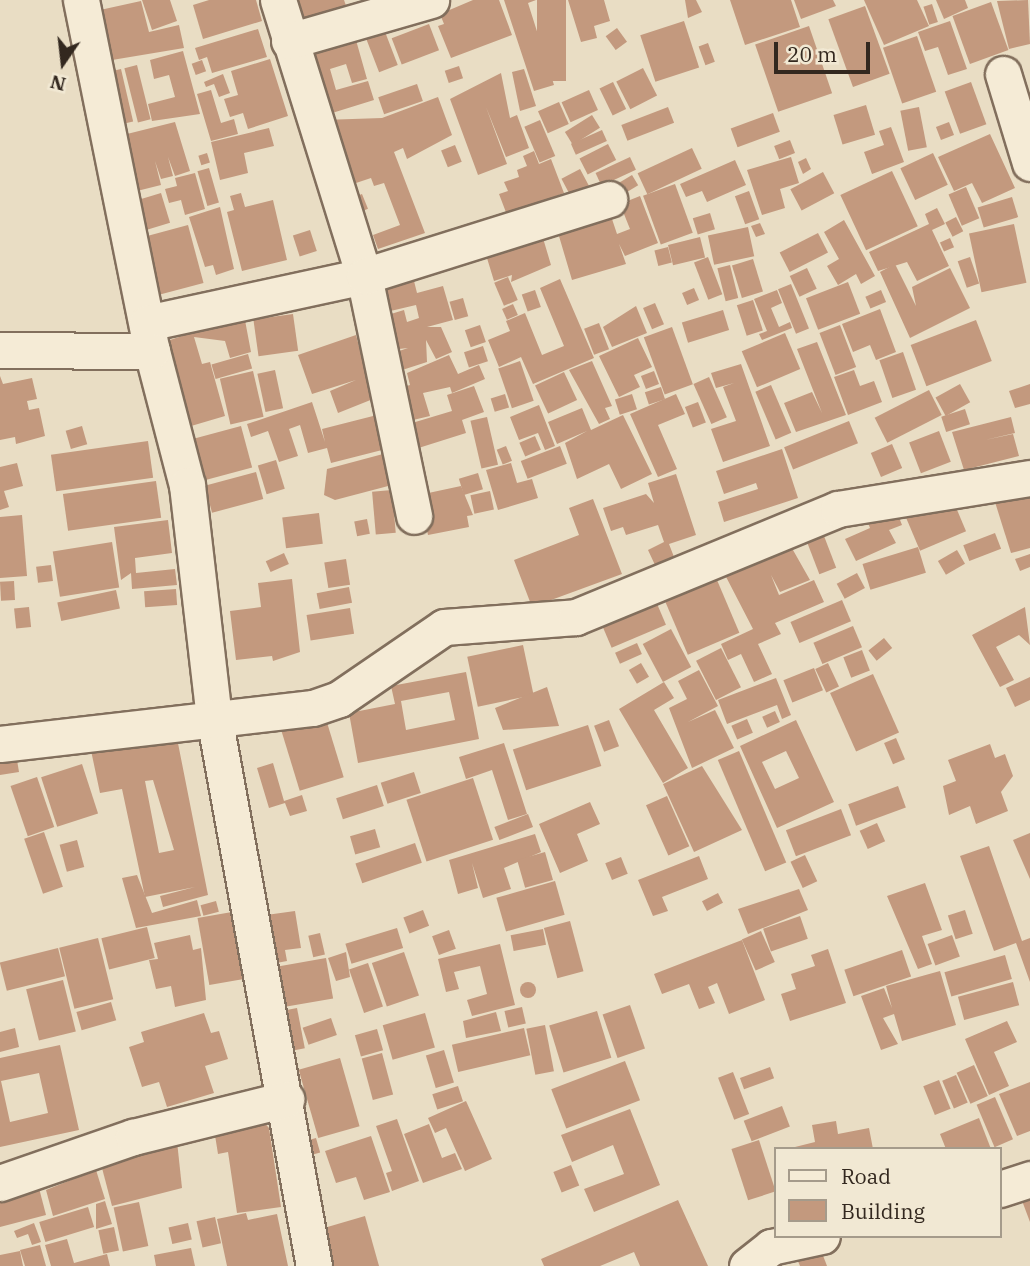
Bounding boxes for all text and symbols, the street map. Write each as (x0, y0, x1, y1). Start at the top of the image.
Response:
north arrow (28, 28, 98, 98)
scale bar (778, 28, 874, 72)
text: 20 m (787, 40, 837, 68)
text: N (48, 70, 68, 97)
legend (774, 1147, 1002, 1238)
text: Road (841, 1162, 891, 1190)
text: Building (841, 1197, 925, 1225)

